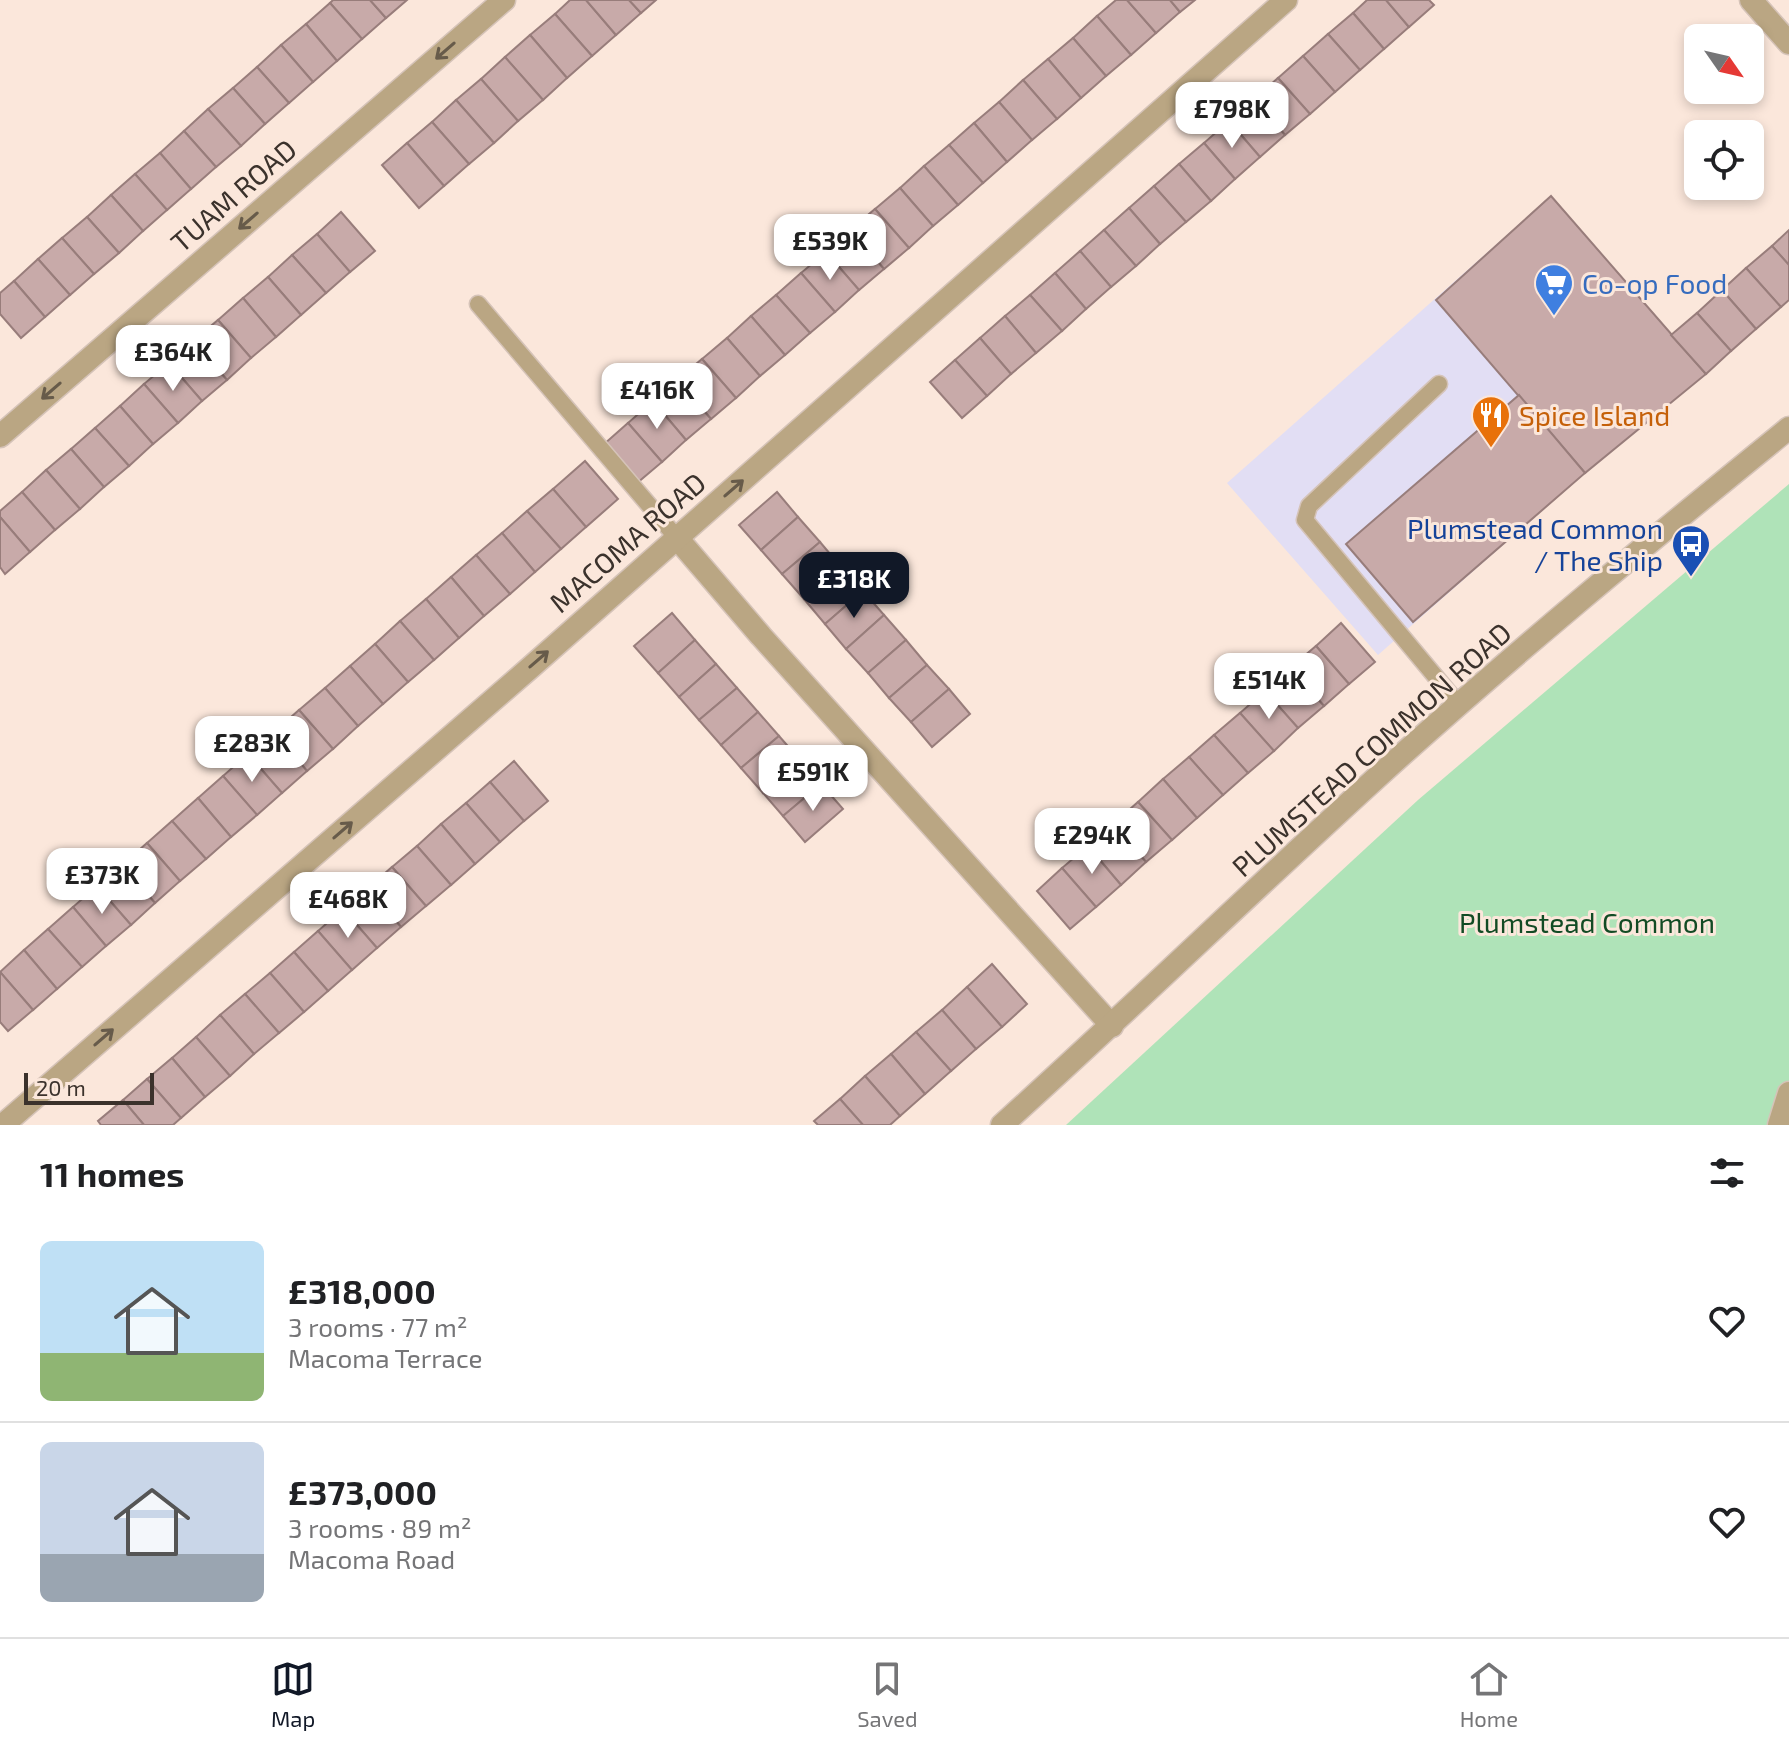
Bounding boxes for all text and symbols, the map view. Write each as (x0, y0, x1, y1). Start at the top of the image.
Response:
north arrow (1684, 24, 1764, 104)
map controls (1684, 24, 1764, 200)
one-way arrow (436, 42, 456, 60)
pin: £798K (1176, 82, 1288, 150)
text: £798K (1194, 92, 1271, 123)
button: locate (1684, 120, 1764, 200)
street label: TUAM ROAD (163, 131, 303, 259)
one-way arrow (239, 212, 259, 230)
pin: £539K (774, 214, 886, 282)
text: £539K (792, 224, 868, 255)
supermarket icon: Co-op Food (1533, 262, 1575, 317)
place label: Co-op Food (1582, 266, 1727, 300)
pin: £364K (117, 325, 229, 393)
text: £364K (134, 335, 212, 366)
pin: £416K (601, 363, 713, 431)
text: £416K (620, 373, 694, 404)
one-way arrow (42, 382, 62, 400)
restaurant icon: Spice Island (1470, 394, 1512, 449)
place label: Spice Island (1519, 398, 1670, 432)
street label: MACOMA ROAD (542, 465, 712, 619)
one-way arrow (724, 479, 744, 497)
place label: Plumstead Common / The Ship (1407, 511, 1663, 577)
bus stop icon: Plumstead Common / The Ship (1670, 523, 1712, 578)
pin: £318K (798, 552, 910, 620)
text: £318K (817, 562, 891, 593)
street label: PLUMSTEAD COMMON ROAD (1225, 615, 1517, 883)
one-way arrow (528, 651, 548, 669)
pin: £514K (1213, 653, 1325, 721)
text: £514K (1232, 663, 1306, 694)
pin: £283K (196, 716, 308, 784)
text: £283K (213, 726, 291, 757)
pin: £591K (757, 745, 869, 813)
text: £591K (777, 755, 849, 786)
pin: £294K (1036, 808, 1148, 876)
text: £294K (1053, 818, 1131, 849)
one-way arrow (332, 821, 352, 839)
pin: £373K (46, 848, 158, 916)
text: £373K (65, 858, 139, 889)
pin: £468K (292, 872, 404, 940)
text: £468K (308, 882, 388, 913)
park label: Plumstead Common (1459, 905, 1715, 939)
one-way arrow (94, 1029, 114, 1047)
scale bar (24, 1069, 154, 1105)
text: 20 m (36, 1074, 86, 1100)
icon: filters (1705, 1151, 1749, 1195)
text: 11 homes (40, 1153, 184, 1194)
text: £318,000 (288, 1270, 436, 1311)
icon: home (104, 1273, 200, 1369)
icon: heart (1705, 1299, 1749, 1343)
text: 3 rooms · 77 m² (288, 1311, 468, 1342)
text: Macoma Terrace (288, 1342, 482, 1373)
text: £373,000 (288, 1471, 437, 1512)
icon: home (104, 1474, 200, 1570)
icon: heart (1705, 1500, 1749, 1544)
text: 3 rooms · 89 m² (288, 1512, 472, 1543)
text: Macoma Road (288, 1543, 455, 1574)
tab: Map (271, 1657, 315, 1731)
tab: Saved (857, 1657, 918, 1731)
tab: Home (1460, 1657, 1518, 1731)

